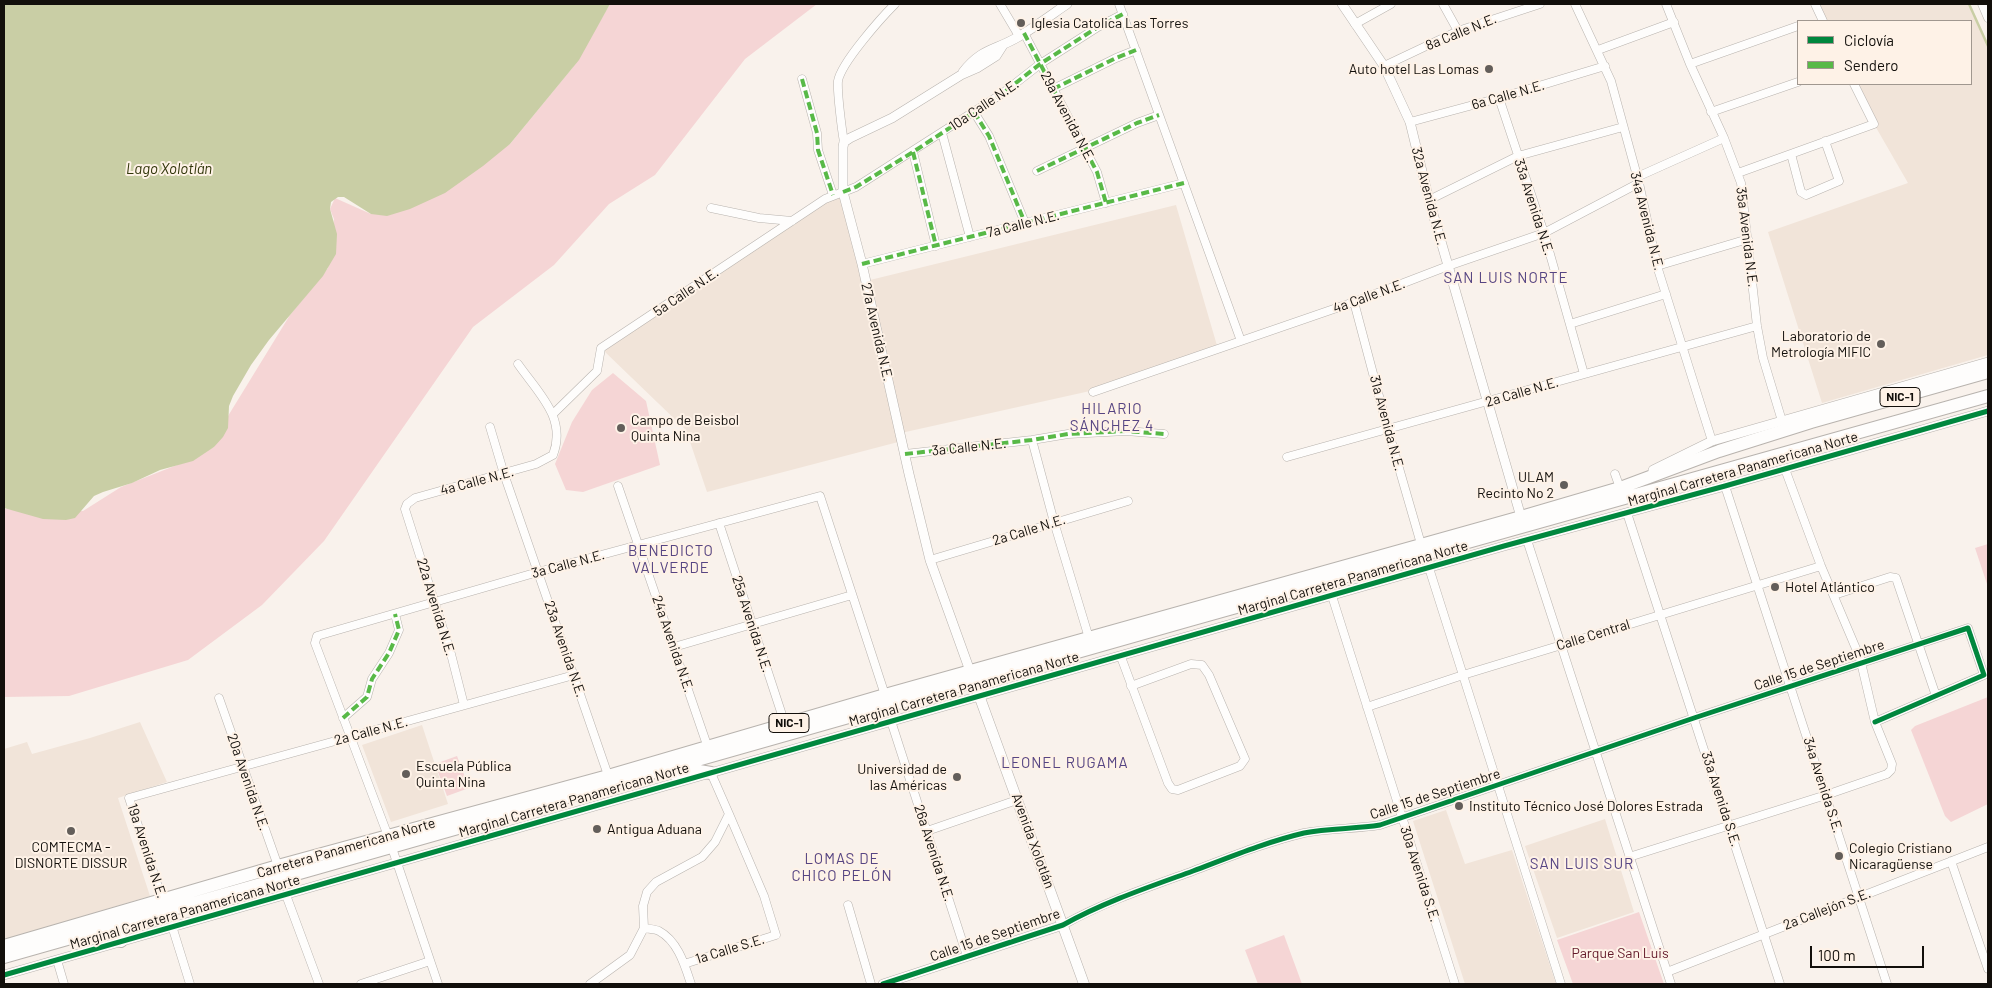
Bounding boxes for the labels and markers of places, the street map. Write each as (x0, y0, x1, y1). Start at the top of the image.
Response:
place label: Iglesia Catolica Las Torres (1031, 15, 1188, 31)
marker: Iglesia Catolica Las Torres (1015, 17, 1027, 29)
place label: Auto hotel Las Lomas (1349, 61, 1479, 77)
marker: Auto hotel Las Lomas (1483, 63, 1495, 75)
place label: Laboratorio de Metrología MIFIC (1771, 328, 1871, 361)
marker: Laboratorio de Metrología MIFIC (1875, 338, 1887, 350)
place label: Campo de Beisbol Quinta Nina (631, 412, 739, 444)
marker: Campo de Beisbol Quinta Nina (615, 422, 627, 434)
place label: ULAM Recinto No 2 (1477, 469, 1554, 502)
marker: ULAM Recinto No 2 (1558, 479, 1570, 491)
place label: Hotel Atlántico (1785, 579, 1875, 595)
marker: Hotel Atlántico (1769, 581, 1781, 593)
place label: Escuela Pública Quinta Nina (416, 758, 511, 790)
place label: Universidad de las Américas (857, 761, 947, 794)
marker: Escuela Pública Quinta Nina (400, 768, 412, 780)
marker: Universidad de las Américas (951, 771, 963, 783)
place label: Instituto Técnico José Dolores Estrada (1469, 798, 1703, 814)
marker: Instituto Técnico José Dolores Estrada (1453, 800, 1465, 812)
place label: Antigua Aduana (607, 821, 702, 837)
marker: Antigua Aduana (591, 823, 603, 835)
marker: COMTECMA - DISNORTE DISSUR (65, 825, 77, 837)
place label: COMTECMA - DISNORTE DISSUR (15, 839, 127, 872)
place label: Colegio Cristiano Nicaragüense (1849, 840, 1952, 872)
marker: Colegio Cristiano Nicaragüense (1833, 850, 1845, 862)

